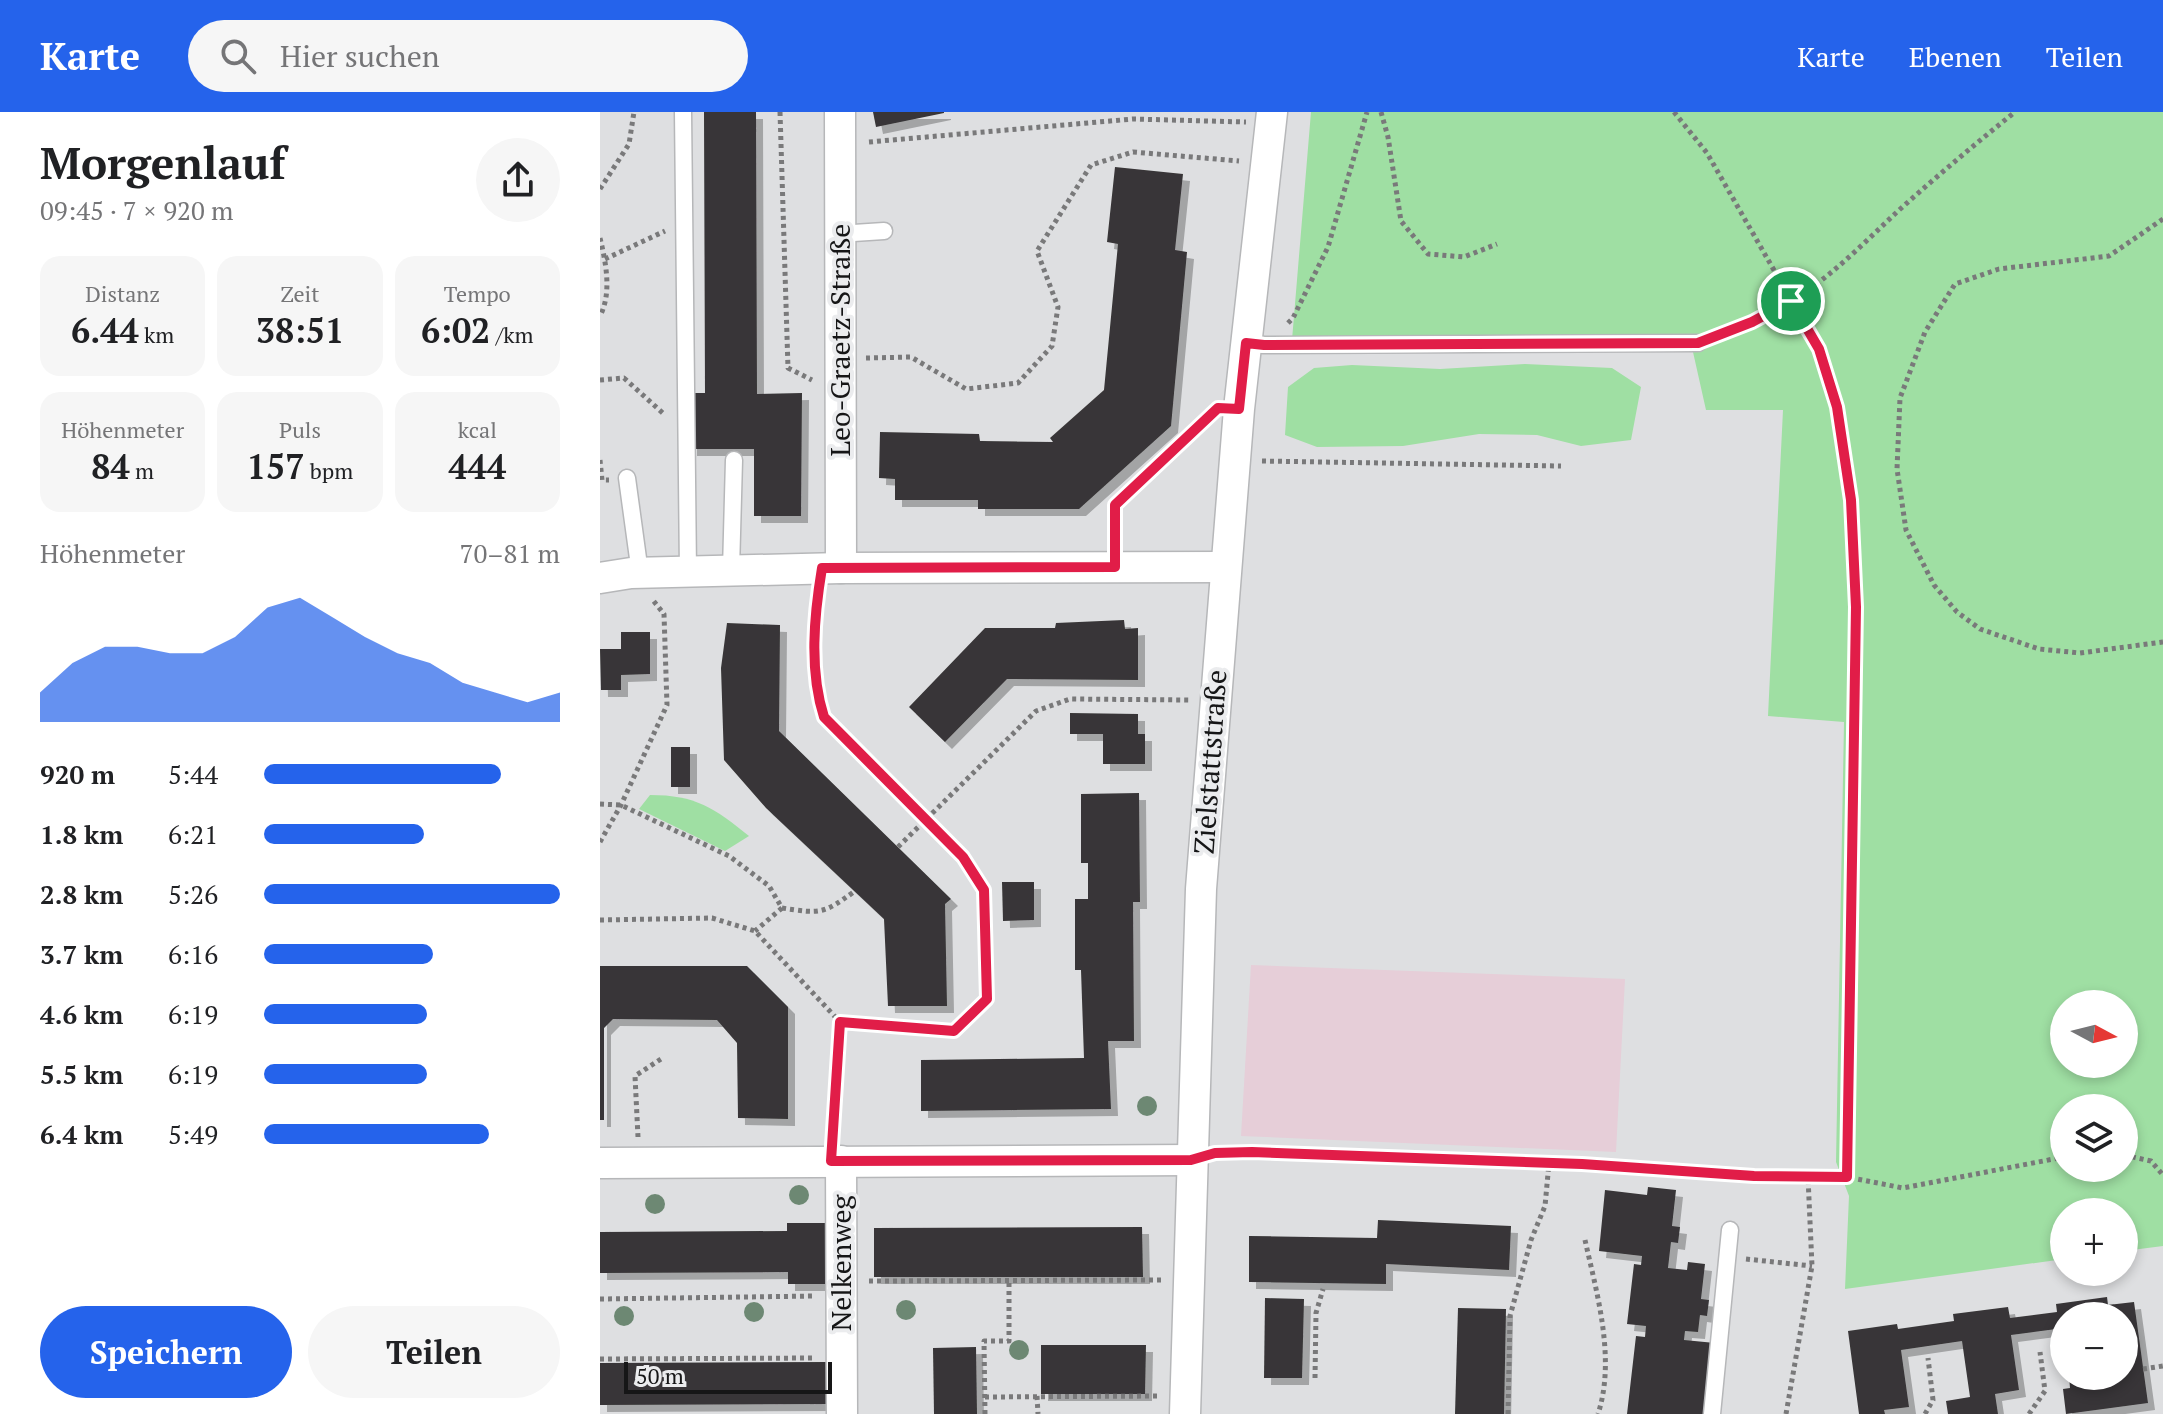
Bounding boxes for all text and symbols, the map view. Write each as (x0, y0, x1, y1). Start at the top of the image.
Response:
search box (188, 20, 748, 92)
text: Karte (40, 31, 140, 81)
icon: search (216, 34, 260, 78)
text: Hier suchen (280, 36, 440, 76)
text: Karte (1797, 38, 1865, 75)
text: Ebenen (1909, 38, 2002, 75)
text: Teilen (2046, 38, 2123, 75)
text: Morgenlauf (40, 133, 286, 192)
button: share (476, 138, 560, 222)
text: 09:45 · 7 × 920 m (40, 193, 234, 227)
street label: Leo-Graetz-Straße (821, 224, 858, 456)
pin (1757, 267, 1825, 335)
text: Distanz (85, 279, 160, 308)
text: Zeit (281, 279, 319, 308)
text: Tempo (444, 279, 511, 308)
icon: arrive (1769, 279, 1813, 323)
text: 6.44 (71, 308, 139, 353)
text: 38:51 (256, 308, 344, 353)
text: 6:02 (421, 308, 490, 353)
text: km (139, 320, 174, 349)
text: /km (490, 320, 534, 349)
text: Höhenmeter (61, 415, 184, 444)
text: Puls (279, 415, 321, 444)
text: kcal (458, 415, 497, 444)
text: 84 (91, 444, 130, 489)
text: 157 (247, 444, 304, 489)
text: 444 (449, 444, 506, 489)
text: m (130, 456, 154, 485)
text: bpm (304, 456, 353, 485)
text: Höhenmeter (40, 536, 185, 570)
text: 70–81 m (460, 536, 560, 570)
street label: Zielstattstraße (1185, 669, 1234, 855)
text: 920 m (40, 757, 115, 791)
text: 5:44 (168, 757, 218, 791)
text: 1.8 km (40, 817, 123, 851)
text: 6:21 (168, 817, 218, 851)
text: 2.8 km (40, 877, 123, 911)
text: 5:26 (168, 877, 218, 911)
text: 3.7 km (40, 937, 123, 971)
text: 6:16 (168, 937, 218, 971)
north arrow (2050, 990, 2138, 1078)
map controls (2050, 990, 2138, 1390)
text: 4.6 km (40, 997, 123, 1031)
text: 6:19 (168, 997, 218, 1031)
text: 5.5 km (40, 1057, 123, 1091)
text: 6:19 (168, 1057, 218, 1091)
button: layers (2050, 1094, 2138, 1182)
text: 6.4 km (40, 1117, 123, 1151)
text: 5:49 (168, 1117, 218, 1151)
street label: Nelkenweg (822, 1193, 859, 1331)
button: + (2050, 1198, 2138, 1286)
button: − (2050, 1302, 2138, 1390)
button: Speichern (40, 1306, 292, 1398)
button: Teilen (308, 1306, 560, 1398)
scale bar (624, 1358, 832, 1394)
text: 50 m (636, 1361, 684, 1390)

